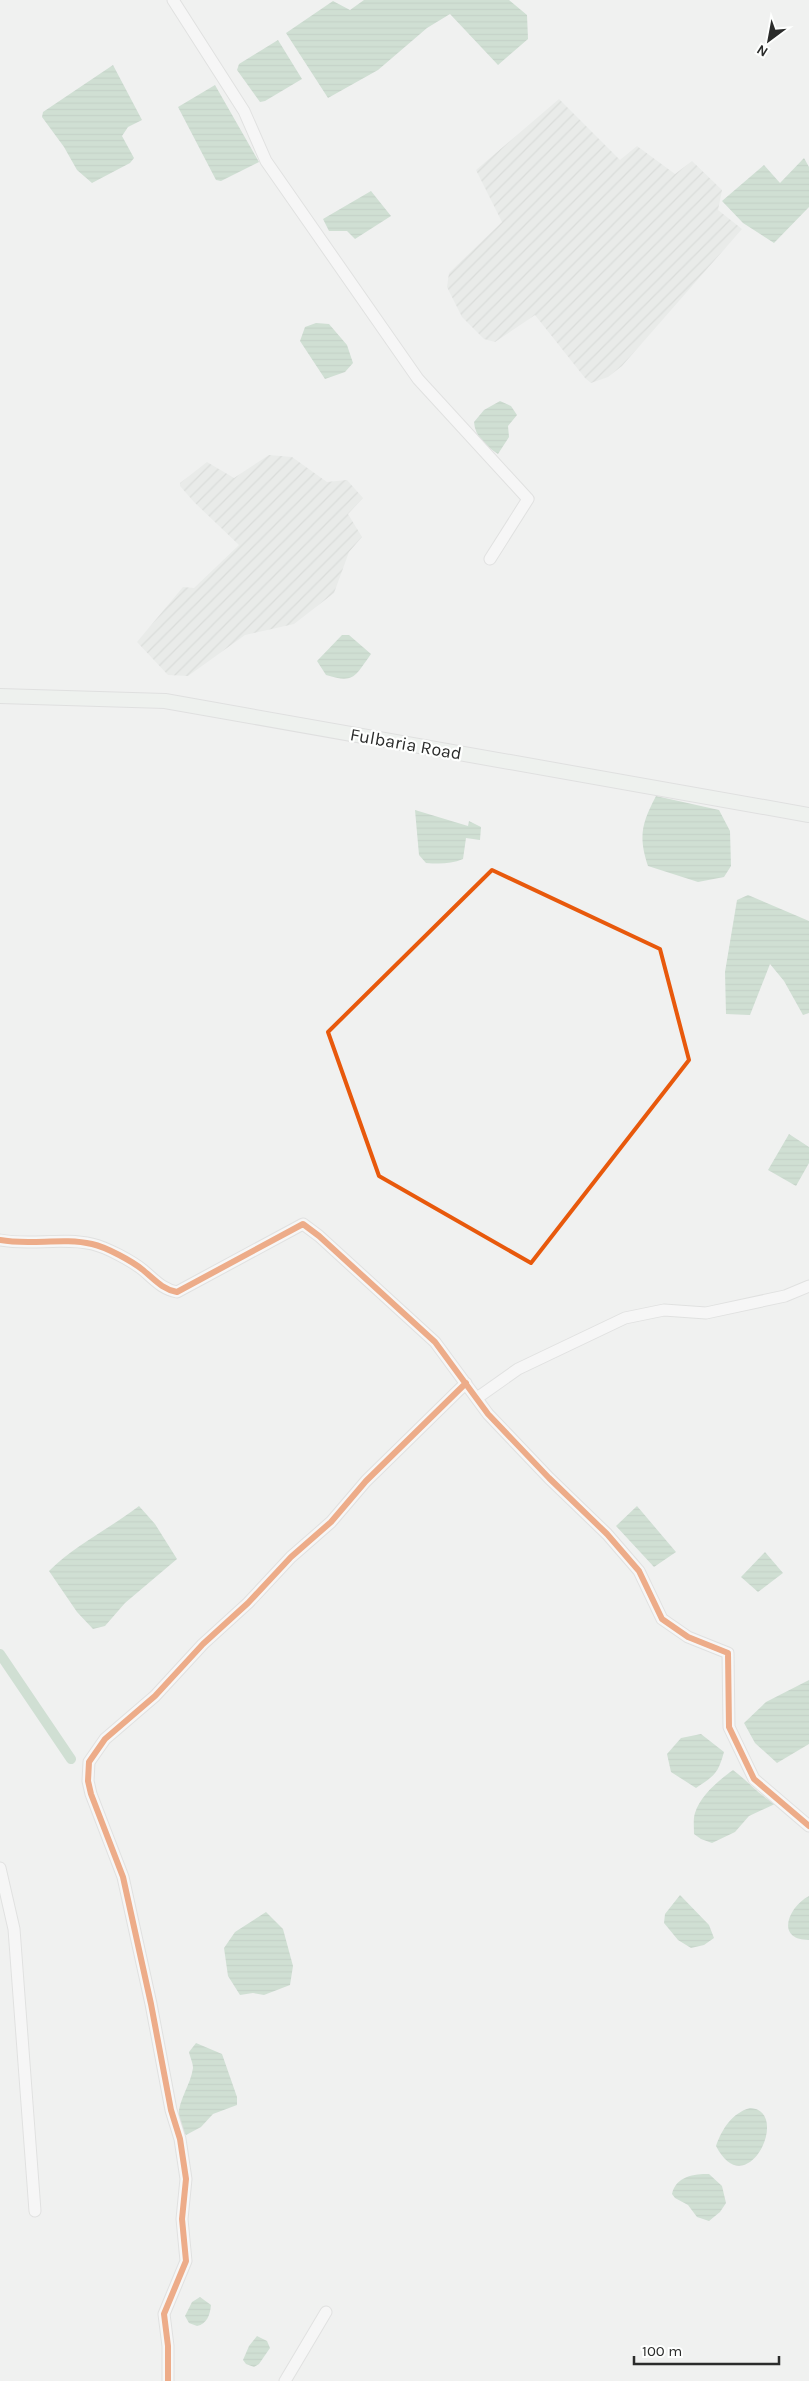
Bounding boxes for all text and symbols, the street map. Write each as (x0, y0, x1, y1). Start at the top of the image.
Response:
north arrow (744, 15, 794, 65)
text: N (754, 41, 771, 60)
street label: Fulbaria Road (348, 723, 464, 765)
scale bar (634, 2334, 779, 2366)
text: 100 m (642, 2342, 682, 2360)

